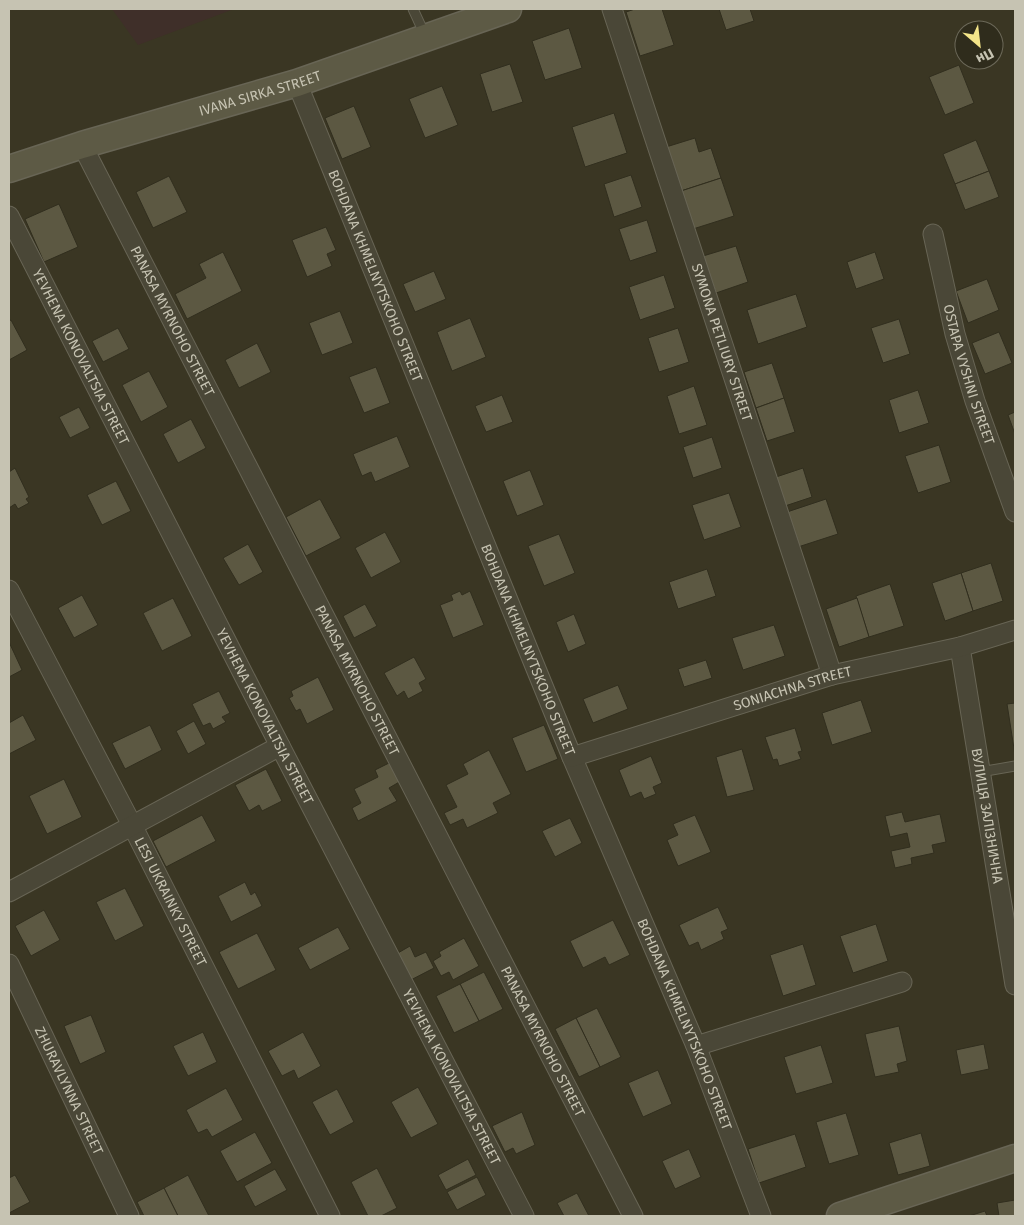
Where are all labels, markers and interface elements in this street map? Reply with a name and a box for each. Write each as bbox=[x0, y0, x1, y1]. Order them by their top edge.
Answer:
north arrow bbox=[954, 20, 1004, 70]
text: Пн bbox=[973, 44, 997, 68]
street label: IVANA SIRKA STREET bbox=[197, 67, 324, 120]
street label: BOHDANA KHMELNYTSKOHO STREET bbox=[324, 167, 426, 385]
street label: PANASA MYRNOHO STREET bbox=[126, 243, 218, 400]
street label: SYMONA PETLIURY STREET bbox=[688, 262, 756, 424]
street label: YEVHENA KONOVALTSIA STREET bbox=[28, 266, 133, 448]
street label: OSTAPA VYSHNI STREET bbox=[940, 303, 998, 448]
street label: BOHDANA KHMELNYTSKOHO STREET bbox=[477, 542, 579, 759]
street label: PANASA MYRNOHO STREET bbox=[311, 603, 403, 759]
street label: YEVHENA KONOVALTSIA STREET bbox=[212, 626, 317, 808]
street label: SONIACHNA STREET bbox=[731, 663, 854, 715]
street label: ВУЛИЦЯ ЗАЛІЗНИЧНА bbox=[968, 747, 1006, 885]
street label: LESI UKRAINKY STREET bbox=[130, 834, 210, 970]
street label: BOHDANA KHMELNYTSKOHO STREET bbox=[633, 916, 736, 1133]
street label: PANASA MYRNOHO STREET bbox=[497, 964, 589, 1120]
street label: YEVHENA KONOVALTSIA STREET bbox=[399, 986, 504, 1168]
street label: ZHURAVLYNNA STREET bbox=[31, 1024, 107, 1158]

